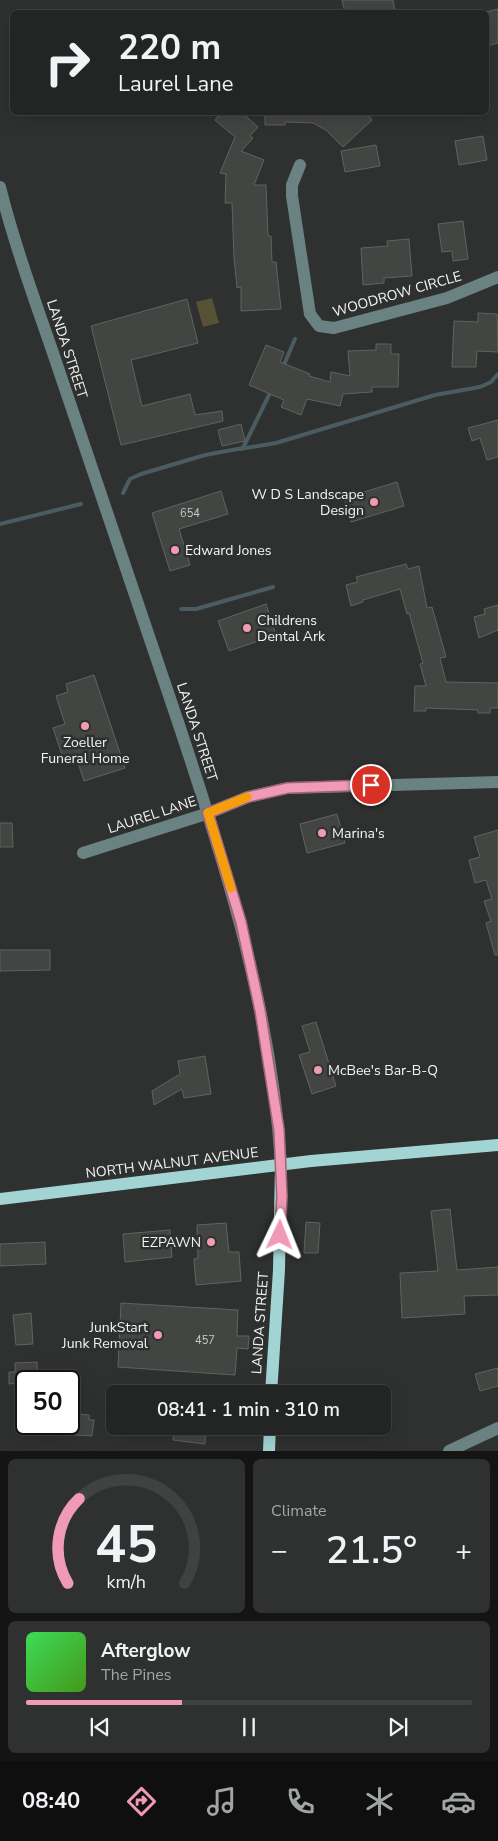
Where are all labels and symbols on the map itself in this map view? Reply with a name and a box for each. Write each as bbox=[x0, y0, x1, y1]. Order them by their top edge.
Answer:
street label: WOODROW CIRCLE bbox=[330, 266, 464, 322]
street label: LANDA STREET bbox=[42, 297, 92, 401]
place label: W D S Landscape Design bbox=[251, 485, 364, 520]
marker: W D S Landscape Design bbox=[368, 496, 380, 508]
house number: 654 bbox=[180, 506, 200, 521]
place label: Edward Jones bbox=[185, 541, 272, 560]
marker: Edward Jones bbox=[169, 544, 181, 556]
place label: Childrens Dental Ark bbox=[257, 611, 326, 646]
marker: Childrens Dental Ark bbox=[241, 622, 253, 634]
street label: LANDA STREET bbox=[172, 680, 222, 784]
marker: Zoeller Funeral Home bbox=[79, 720, 91, 732]
place label: Zoeller Funeral Home bbox=[41, 733, 129, 768]
pin bbox=[350, 764, 392, 806]
street label: LAUREL LANE bbox=[105, 792, 199, 838]
place label: Marina's bbox=[332, 824, 385, 843]
marker: Marina's bbox=[316, 827, 328, 839]
place label: McBee's Bar-B-Q bbox=[328, 1061, 438, 1080]
marker: McBee's Bar-B-Q bbox=[312, 1064, 324, 1076]
street label: NORTH WALNUT AVENUE bbox=[85, 1143, 259, 1183]
position arrow bbox=[253, 1208, 305, 1260]
place label: EZPAWN bbox=[142, 1233, 201, 1252]
marker: EZPAWN bbox=[205, 1236, 217, 1248]
street label: LANDA STREET bbox=[247, 1271, 273, 1375]
place label: JunkStart Junk Removal bbox=[61, 1318, 149, 1353]
marker: JunkStart Junk Removal bbox=[152, 1329, 164, 1341]
house number: 457 bbox=[195, 1333, 215, 1348]
speed limit sign: 50 bbox=[15, 1370, 80, 1435]

